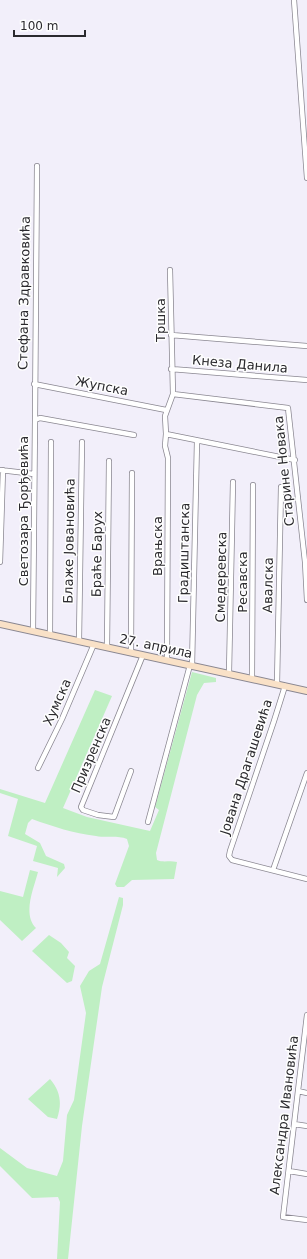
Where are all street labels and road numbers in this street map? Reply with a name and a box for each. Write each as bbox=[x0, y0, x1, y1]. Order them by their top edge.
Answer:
street label: Стефана Здравковића bbox=[15, 216, 33, 370]
street label: Тршка bbox=[153, 298, 168, 343]
street label: Кнеза Данила bbox=[191, 352, 289, 376]
street label: Жупска bbox=[74, 374, 130, 398]
street label: Старине Новака bbox=[271, 415, 297, 527]
street label: Светозара Ђорђевића bbox=[16, 436, 31, 586]
street label: Блаже Јовановића bbox=[60, 478, 78, 604]
street label: Градиштанска bbox=[176, 503, 192, 603]
street label: Браће Барух bbox=[89, 510, 105, 597]
street label: Врањска bbox=[150, 516, 165, 576]
street label: Смедеревска bbox=[213, 532, 229, 622]
street label: Ресавска bbox=[235, 551, 250, 613]
street label: Авалска bbox=[260, 557, 276, 613]
street label: 27. априла bbox=[118, 631, 194, 661]
street label: Хумска bbox=[40, 676, 74, 728]
street label: Јована Драгашевића bbox=[217, 697, 275, 838]
street label: Призренска bbox=[68, 715, 114, 795]
street label: Александра Ивановића bbox=[267, 1034, 301, 1196]

